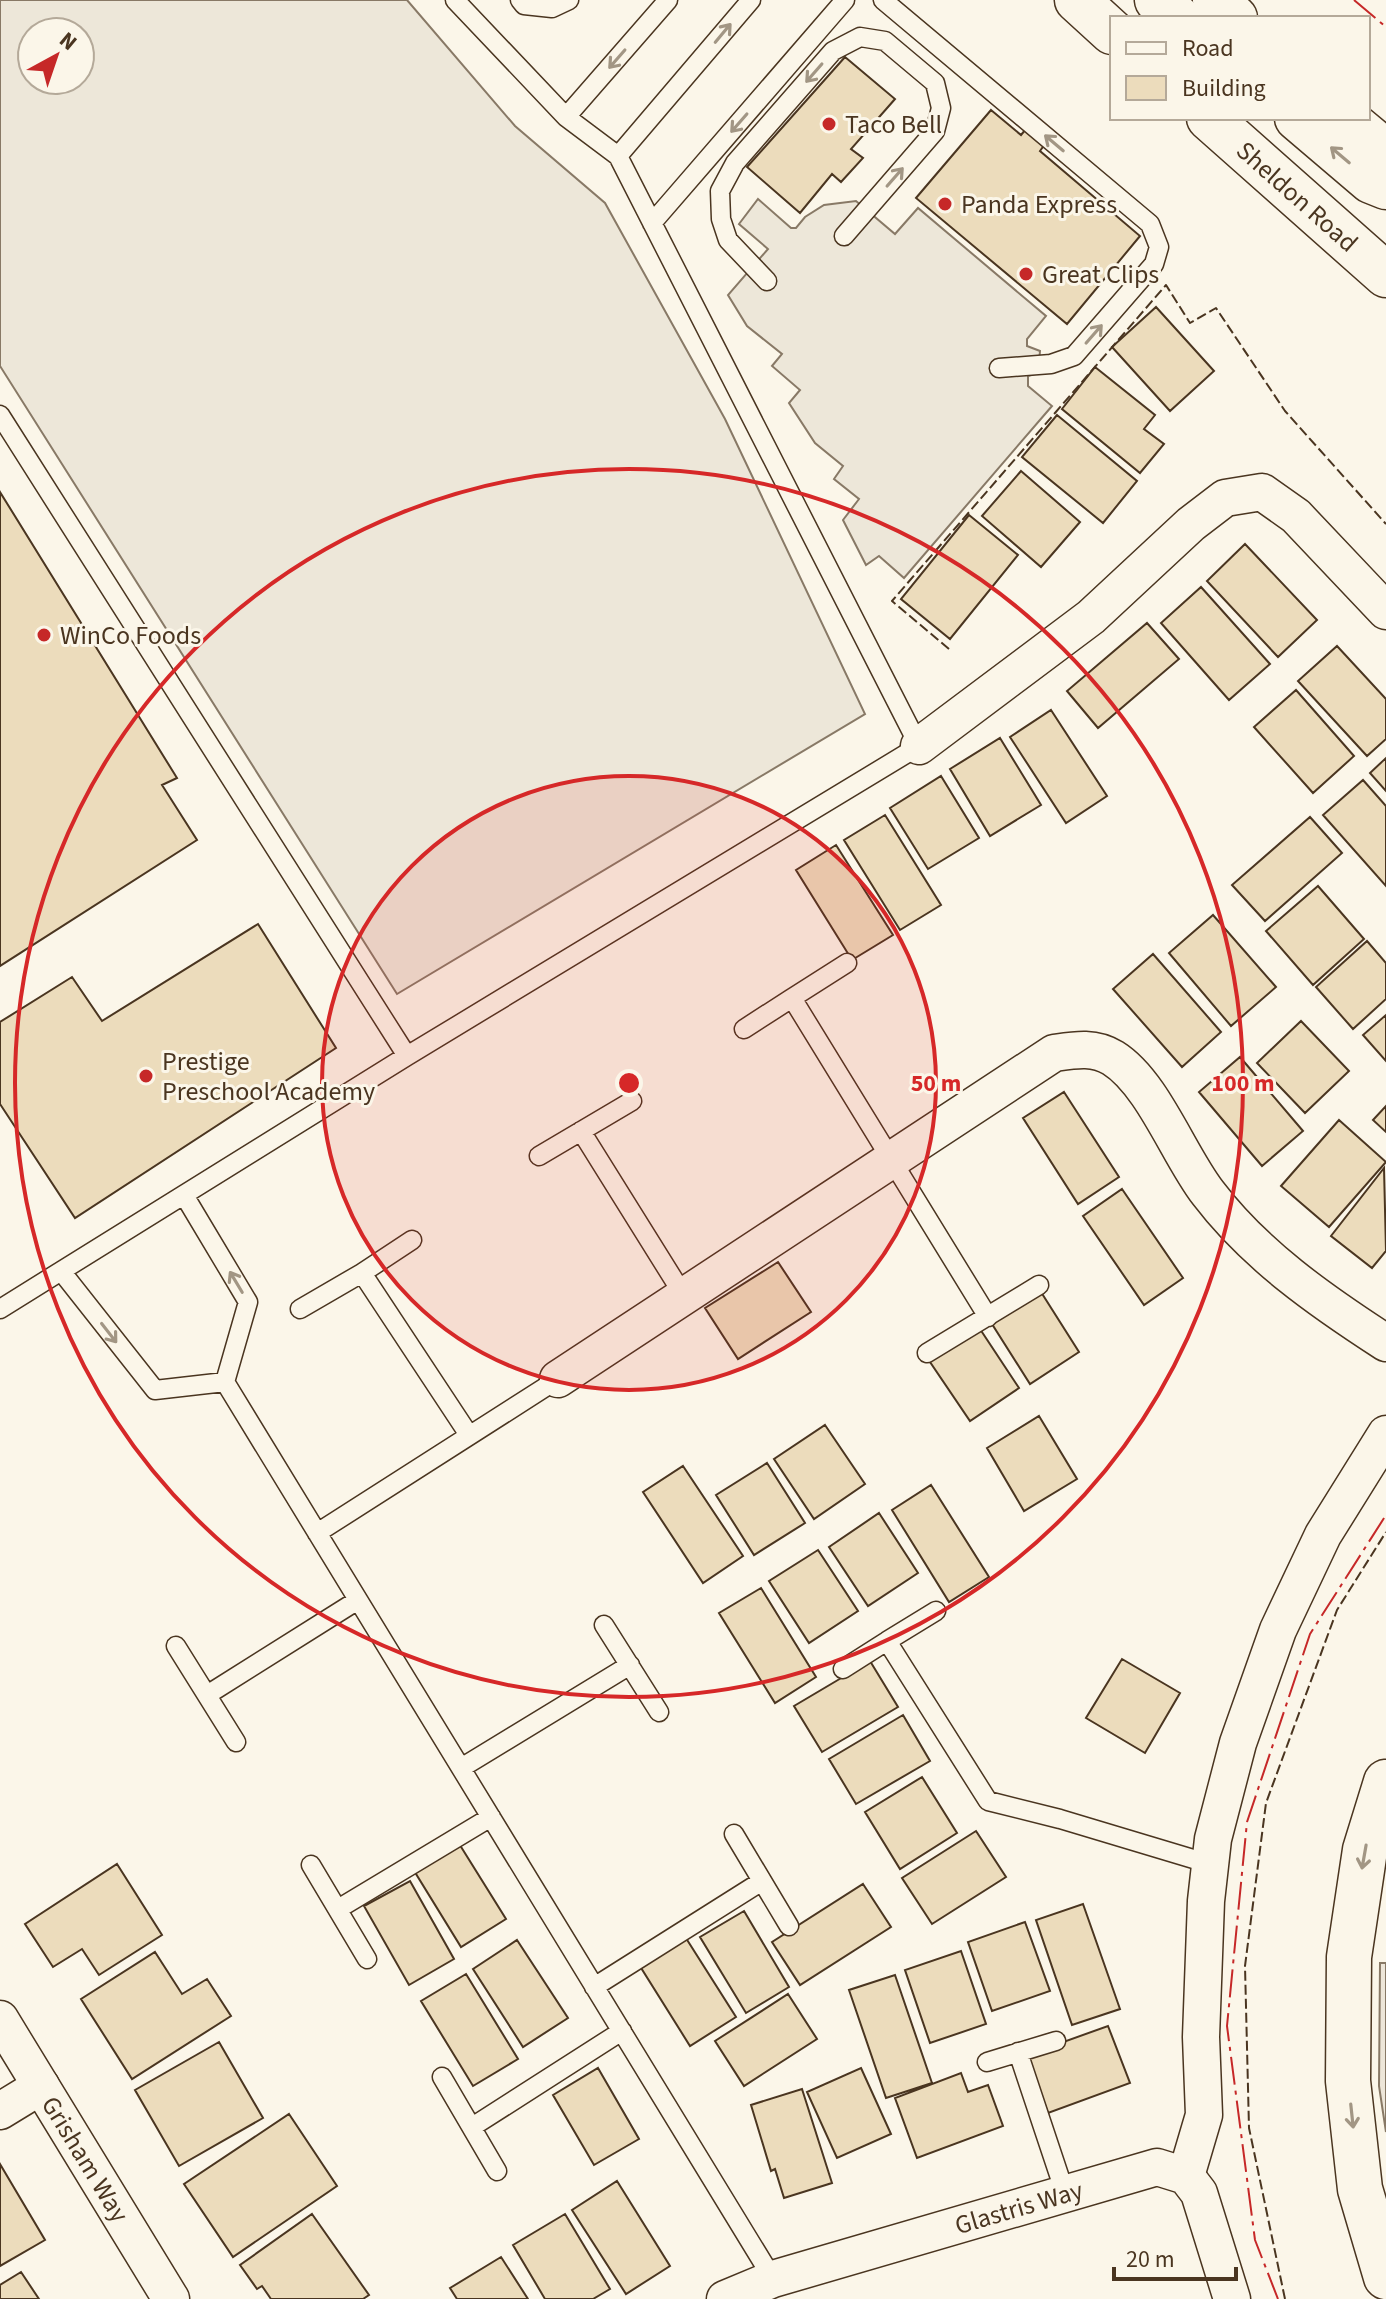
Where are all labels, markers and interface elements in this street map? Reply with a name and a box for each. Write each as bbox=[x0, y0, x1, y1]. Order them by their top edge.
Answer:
north arrow bbox=[16, 16, 96, 96]
legend bbox=[1110, 16, 1370, 120]
one-way arrow bbox=[714, 23, 732, 44]
text: N bbox=[52, 24, 84, 58]
text: Road bbox=[1182, 31, 1234, 66]
one-way arrow bbox=[608, 48, 626, 68]
one-way arrow bbox=[805, 62, 823, 82]
text: Building bbox=[1182, 71, 1266, 106]
place label: Taco Bell bbox=[845, 106, 942, 143]
one-way arrow bbox=[730, 112, 748, 132]
marker: Taco Bell bbox=[820, 115, 838, 133]
street label: Sheldon Road bbox=[1228, 132, 1366, 260]
one-way arrow bbox=[1044, 134, 1065, 152]
one-way arrow bbox=[1330, 146, 1351, 164]
one-way arrow bbox=[886, 167, 904, 187]
place label: Panda Express bbox=[961, 186, 1117, 223]
marker: Panda Express bbox=[936, 195, 954, 213]
place label: Great Clips bbox=[1042, 256, 1159, 293]
marker: Great Clips bbox=[1017, 265, 1035, 283]
one-way arrow bbox=[1085, 324, 1103, 344]
place label: WinCo Foods bbox=[60, 617, 201, 654]
marker: WinCo Foods bbox=[35, 626, 53, 644]
place label: Prestige Preschool Academy bbox=[162, 1043, 375, 1110]
text: 50 m bbox=[911, 1066, 961, 1101]
text: 100 m bbox=[1211, 1066, 1275, 1101]
marker: Prestige Preschool Academy bbox=[137, 1067, 155, 1085]
centre of rings bbox=[615, 1069, 643, 1097]
one-way arrow bbox=[228, 1271, 244, 1294]
one-way arrow bbox=[100, 1322, 118, 1343]
one-way arrow bbox=[1356, 1844, 1371, 1869]
street label: Grisham Way bbox=[33, 2089, 138, 2229]
one-way arrow bbox=[1345, 2102, 1360, 2129]
street label: Glastris Way bbox=[950, 2171, 1087, 2244]
scale bar bbox=[1114, 2231, 1236, 2281]
text: 20 m bbox=[1126, 2242, 1175, 2277]

